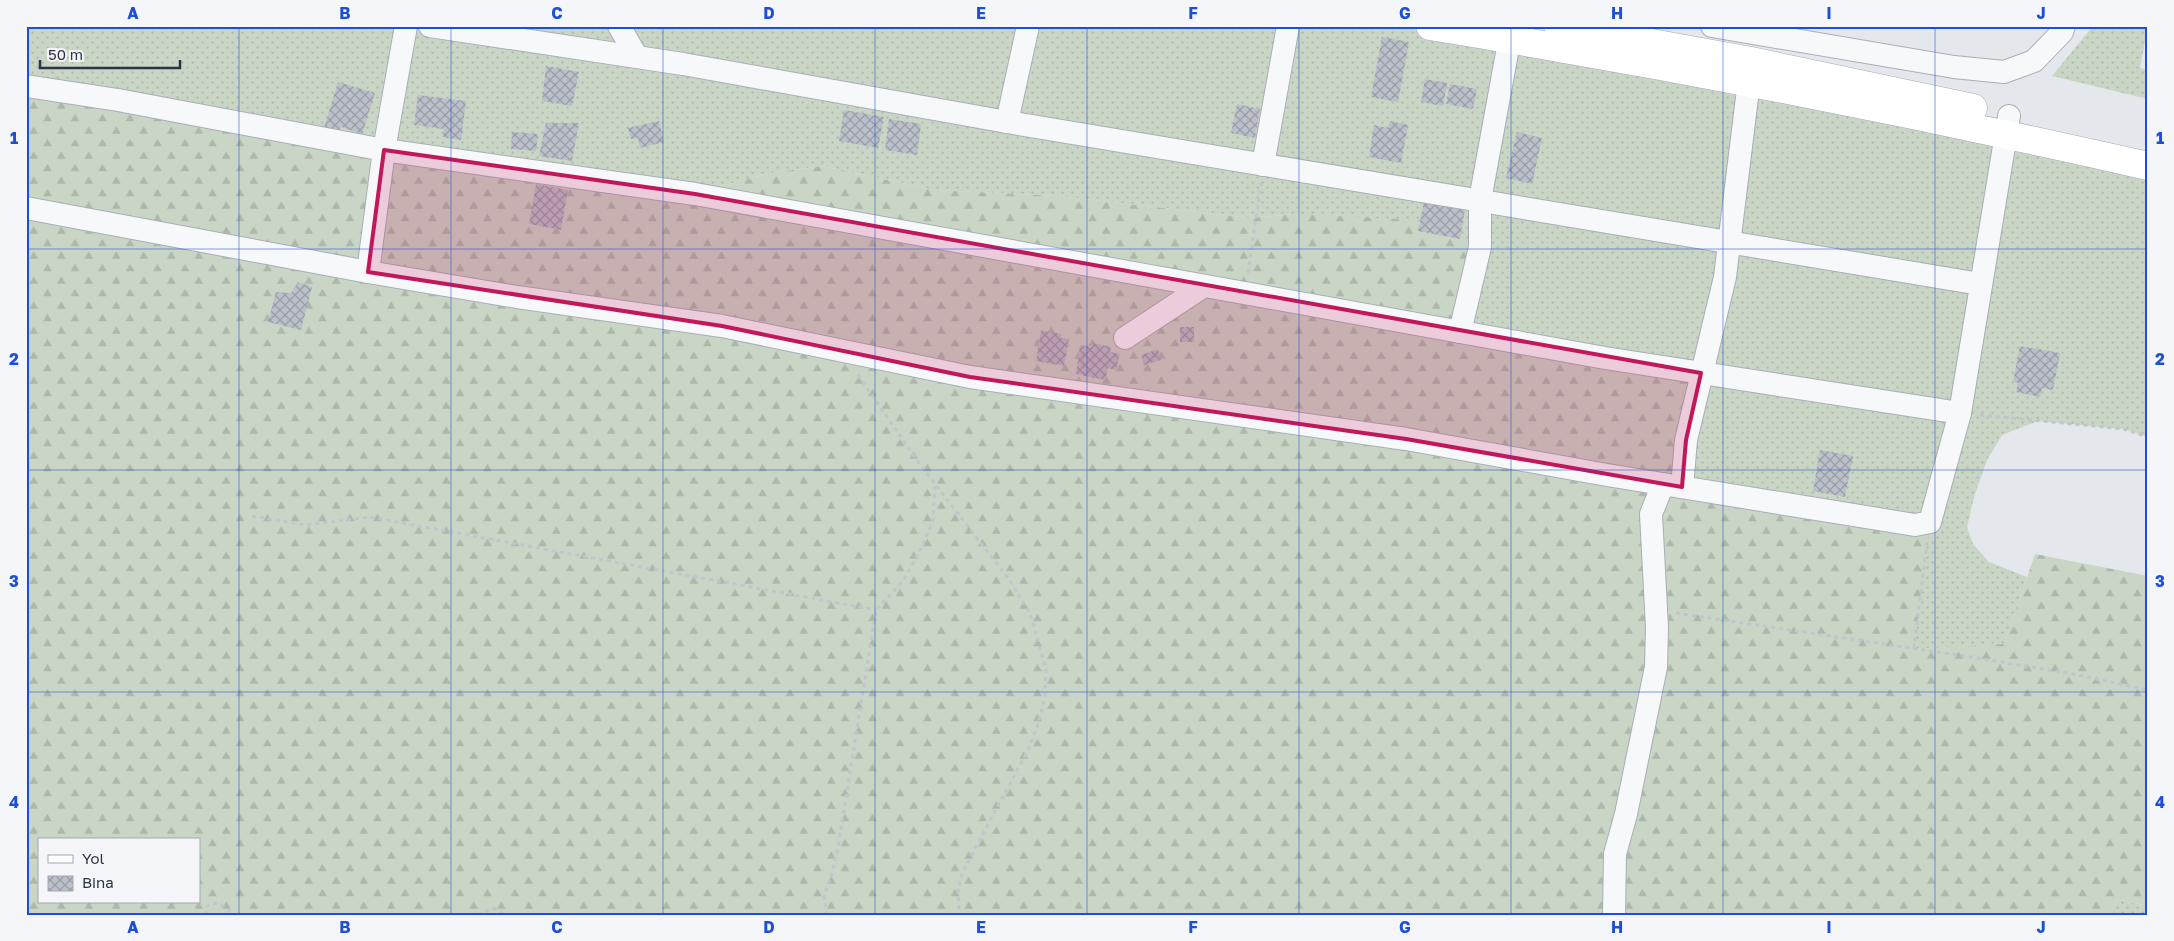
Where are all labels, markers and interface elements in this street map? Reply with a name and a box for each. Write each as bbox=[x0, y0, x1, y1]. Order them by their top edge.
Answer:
text: A bbox=[127, 3, 139, 23]
text: B bbox=[339, 3, 351, 23]
text: C bbox=[551, 3, 563, 23]
text: D bbox=[763, 3, 775, 23]
text: E bbox=[976, 3, 986, 23]
text: F bbox=[1188, 3, 1198, 23]
text: G bbox=[1399, 3, 1411, 23]
text: H bbox=[1611, 3, 1623, 23]
text: I bbox=[1826, 3, 1832, 23]
text: J bbox=[2036, 3, 2046, 23]
scale bar bbox=[40, 38, 180, 70]
text: 50 m bbox=[48, 45, 83, 63]
text: 1 bbox=[10, 128, 18, 148]
text: 1 bbox=[2156, 128, 2164, 148]
text: 2 bbox=[9, 349, 19, 369]
text: 2 bbox=[2155, 349, 2165, 369]
text: 3 bbox=[9, 571, 19, 591]
text: 3 bbox=[2155, 571, 2165, 591]
text: 4 bbox=[9, 792, 19, 812]
text: 4 bbox=[2155, 792, 2165, 812]
legend bbox=[38, 838, 200, 904]
text: Yol bbox=[82, 849, 104, 867]
text: Bina bbox=[82, 873, 114, 891]
text: A bbox=[127, 917, 139, 937]
text: B bbox=[339, 917, 351, 937]
text: C bbox=[551, 917, 563, 937]
text: D bbox=[763, 917, 775, 937]
text: E bbox=[976, 917, 986, 937]
text: F bbox=[1188, 917, 1198, 937]
text: G bbox=[1399, 917, 1411, 937]
text: H bbox=[1611, 917, 1623, 937]
text: I bbox=[1826, 917, 1832, 937]
text: J bbox=[2036, 917, 2046, 937]

